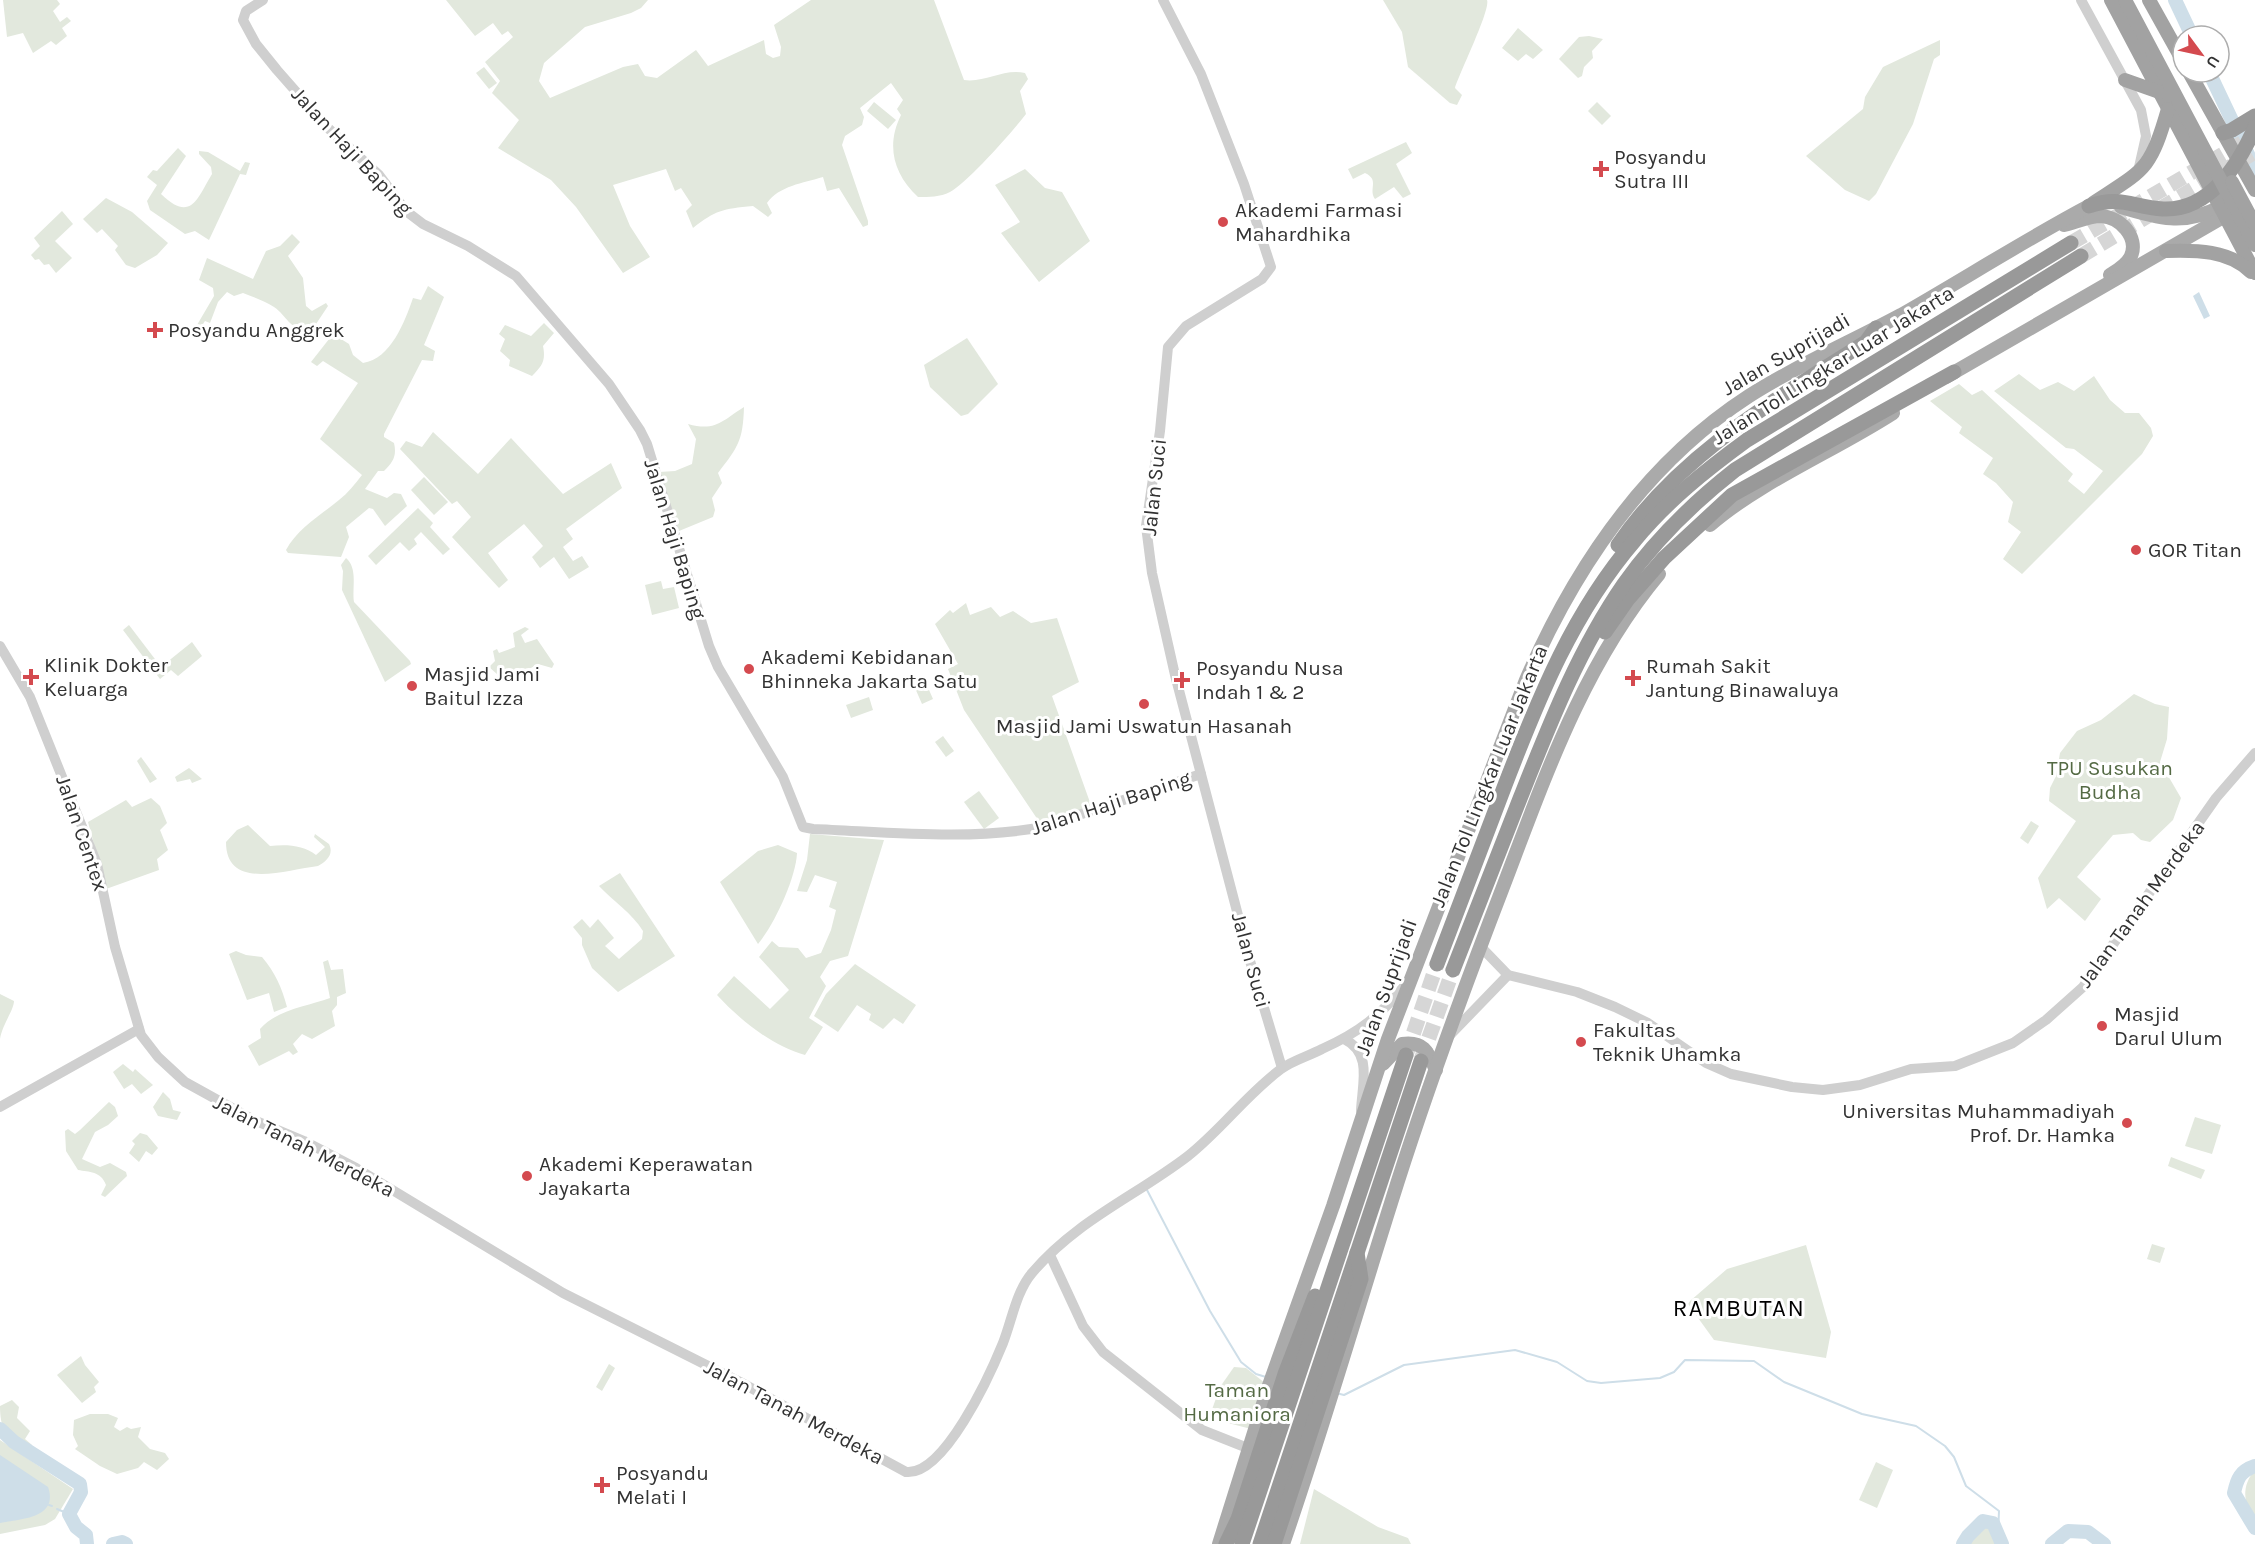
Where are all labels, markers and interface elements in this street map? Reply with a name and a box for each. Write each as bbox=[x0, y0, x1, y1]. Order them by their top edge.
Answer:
north arrow bbox=[2171, 24, 2231, 84]
text: U bbox=[2202, 52, 2224, 72]
street label: Jalan Haji Baping bbox=[287, 82, 418, 220]
place label: Posyandu Sutra III bbox=[1614, 145, 1707, 193]
marker: Posyandu Sutra III bbox=[1592, 160, 1610, 178]
place label: Akademi Farmasi Mahardhika bbox=[1235, 198, 1403, 246]
marker: Akademi Farmasi Mahardhika bbox=[1216, 215, 1230, 229]
street label: Jalan Tol Lingkar Luar Jakarta bbox=[1708, 281, 1958, 449]
street label: Jalan Suprijadi bbox=[1718, 308, 1854, 400]
place label: Posyandu Anggrek bbox=[168, 318, 345, 342]
marker: Posyandu Anggrek bbox=[146, 321, 164, 339]
street label: Jalan Suci bbox=[1137, 437, 1171, 537]
street label: Jalan Haji Baping bbox=[639, 456, 711, 622]
place label: GOR Titan bbox=[2148, 538, 2242, 562]
marker: GOR Titan bbox=[2129, 543, 2143, 557]
street label: Jalan Tol Lingkar Luar Jakarta bbox=[1425, 642, 1553, 910]
place label: Akademi Kebidanan Bhinneka Jakarta Satu bbox=[761, 645, 978, 693]
place label: Klinik Dokter Keluarga bbox=[44, 653, 168, 701]
place label: Rumah Sakit Jantung Binawaluya bbox=[1646, 654, 1839, 702]
place label: Posyandu Nusa Indah 1 & 2 bbox=[1196, 656, 1344, 704]
place label: Masjid Jami Baitul Izza bbox=[424, 662, 541, 710]
marker: Akademi Kebidanan Bhinneka Jakarta Satu bbox=[742, 662, 756, 676]
marker: Klinik Dokter Keluarga bbox=[22, 668, 40, 686]
marker: Rumah Sakit Jantung Binawaluya bbox=[1624, 669, 1642, 687]
marker: Posyandu Nusa Indah 1 & 2 bbox=[1173, 671, 1191, 689]
marker: Masjid Jami Baitul Izza bbox=[405, 679, 419, 693]
marker: Masjid Jami Uswatun Hasanah bbox=[1137, 697, 1151, 711]
place label: Masjid Jami Uswatun Hasanah bbox=[996, 714, 1292, 738]
park label: TPU Susukan Budha bbox=[2047, 756, 2173, 804]
street label: Jalan Haji Baping bbox=[1028, 766, 1194, 840]
street label: Jalan Centex bbox=[51, 772, 113, 894]
street label: Jalan Tanah Merdeka bbox=[2072, 816, 2210, 992]
street label: Jalan Suci bbox=[1227, 910, 1275, 1010]
street label: Jalan Suprijadi bbox=[1350, 915, 1422, 1059]
place label: Masjid Darul Ulum bbox=[2114, 1002, 2223, 1050]
place label: Fakultas Teknik Uhamka bbox=[1593, 1018, 1741, 1066]
marker: Masjid Darul Ulum bbox=[2095, 1019, 2109, 1033]
marker: Fakultas Teknik Uhamka bbox=[1574, 1035, 1588, 1049]
street label: Jalan Tanah Merdeka bbox=[209, 1090, 399, 1202]
place label: Universitas Muhammadiyah Prof. Dr. Hamka bbox=[1842, 1099, 2115, 1147]
marker: Universitas Muhammadiyah Prof. Dr. Hamka bbox=[2120, 1116, 2134, 1130]
place label: Akademi Keperawatan Jayakarta bbox=[539, 1152, 753, 1200]
marker: Akademi Keperawatan Jayakarta bbox=[520, 1169, 534, 1183]
district label: RAMBUTAN bbox=[1673, 1294, 1805, 1322]
street label: Jalan Tanah Merdeka bbox=[700, 1354, 888, 1470]
park label: Taman Humaniora bbox=[1183, 1378, 1291, 1426]
place label: Posyandu Melati I bbox=[616, 1461, 709, 1509]
marker: Posyandu Melati I bbox=[593, 1476, 611, 1494]

